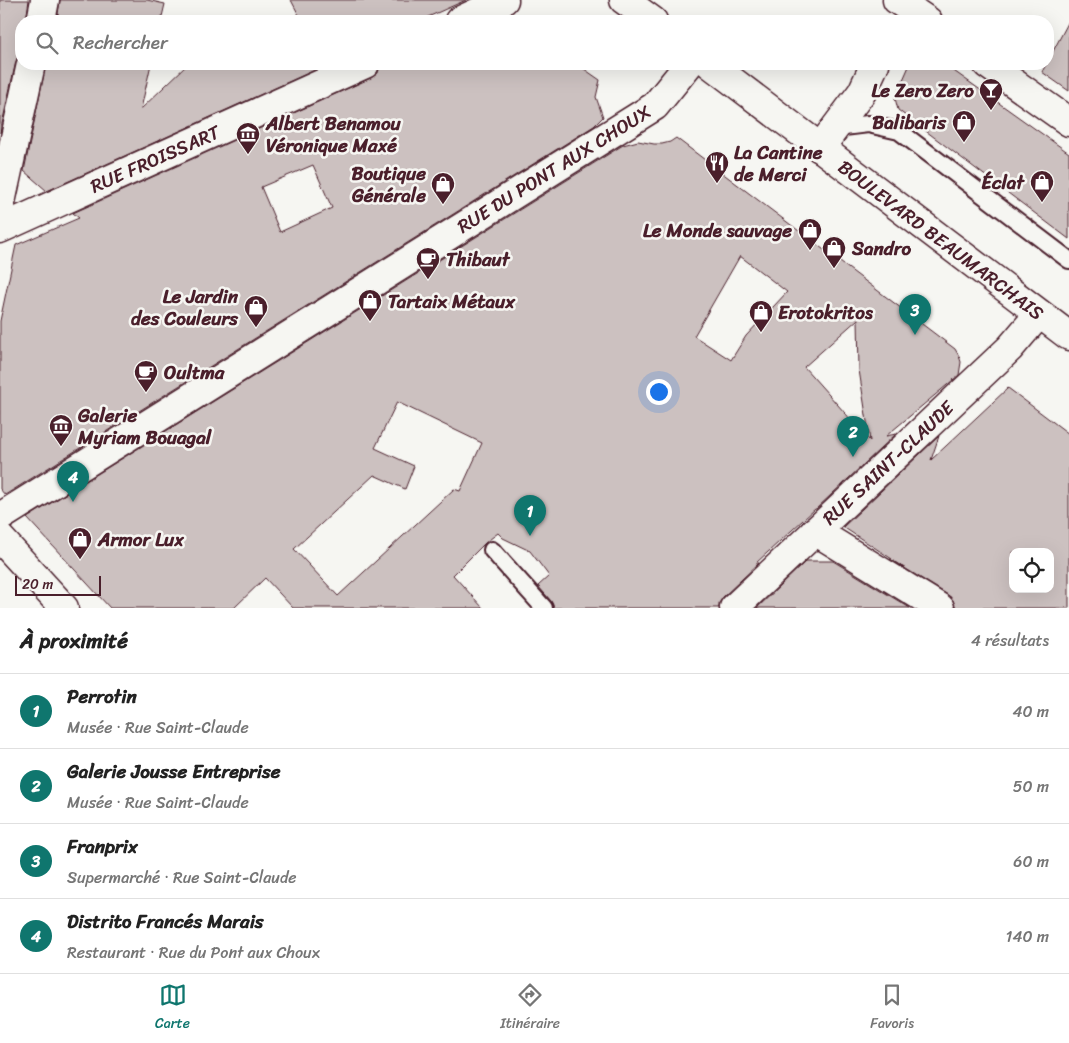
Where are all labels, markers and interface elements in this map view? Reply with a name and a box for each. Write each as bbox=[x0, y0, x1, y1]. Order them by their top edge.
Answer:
search box bbox=[15, 15, 1054, 70]
text: Rechercher bbox=[73, 26, 168, 59]
icon: search bbox=[33, 29, 61, 57]
place label: Le Zero Zero bbox=[871, 74, 974, 107]
bar icon: Le Zero Zero bbox=[978, 77, 1004, 111]
street label: RUE DU PONT AUX CHOUX bbox=[450, 95, 658, 242]
place label: Balibaris bbox=[872, 106, 947, 139]
place label: Albert Benamou Véronique Maxé bbox=[265, 107, 402, 162]
shop icon: Balibaris bbox=[951, 109, 977, 143]
street label: RUE FROISSART bbox=[85, 115, 227, 202]
museum icon: Albert Benamou Véronique Maxé bbox=[235, 121, 261, 155]
place label: La Cantine de Merci bbox=[734, 136, 823, 191]
restaurant icon: La Cantine de Merci bbox=[704, 150, 730, 184]
street label: BOULEVARD BEAUMARCHAIS bbox=[831, 151, 1051, 329]
place label: Boutique Générale bbox=[351, 157, 426, 212]
place label: Éclat bbox=[981, 166, 1025, 199]
shop icon: Éclat bbox=[1029, 169, 1055, 203]
shop icon: Boutique Générale bbox=[430, 171, 456, 205]
place label: Le Monde sauvage bbox=[643, 214, 792, 247]
shop icon: Le Monde sauvage bbox=[797, 217, 823, 251]
place label: Sandro bbox=[851, 232, 912, 265]
shop icon: Sandro bbox=[821, 235, 847, 269]
place label: Thibaut bbox=[446, 243, 511, 276]
cafe icon: Thibaut bbox=[415, 246, 441, 280]
place label: Le Jardin des Couleurs bbox=[131, 280, 239, 335]
place label: Tartaix Métaux bbox=[388, 285, 516, 318]
shop icon: Tartaix Métaux bbox=[357, 288, 383, 322]
shop icon: Le Jardin des Couleurs bbox=[243, 294, 269, 328]
pin: 3 bbox=[899, 294, 931, 335]
place label: Erotokritos bbox=[778, 296, 874, 329]
shop icon: Erotokritos bbox=[748, 299, 774, 333]
place label: Oultma bbox=[164, 356, 225, 389]
cafe icon: Oultma bbox=[133, 359, 159, 393]
your location bbox=[646, 379, 672, 405]
street label: RUE SAINT-CLAUDE bbox=[814, 392, 963, 533]
place label: Galerie Myriam Bouagal bbox=[77, 399, 213, 454]
museum icon: Galerie Myriam Bouagal bbox=[48, 413, 74, 447]
pin: 2 bbox=[837, 416, 869, 457]
pin: 4 bbox=[57, 461, 89, 502]
pin: 1 bbox=[514, 495, 546, 536]
place label: Armor Lux bbox=[97, 523, 184, 556]
shop icon: Armor Lux bbox=[67, 526, 93, 560]
map controls bbox=[1009, 548, 1054, 593]
button: locate bbox=[1009, 548, 1054, 593]
text: 20 m bbox=[22, 572, 53, 597]
scale bar bbox=[15, 573, 101, 596]
text: À proximité bbox=[20, 622, 128, 660]
text: 4 résultats bbox=[971, 626, 1049, 655]
text: Perrotin bbox=[67, 680, 137, 713]
text: 1 bbox=[33, 697, 39, 726]
text: 40 m bbox=[1012, 697, 1049, 726]
text: Musée · Rue Saint-Claude bbox=[67, 713, 249, 742]
text: Galerie Jousse Entreprise bbox=[67, 755, 281, 788]
text: 2 bbox=[31, 772, 41, 801]
text: 50 m bbox=[1013, 772, 1049, 801]
text: Musée · Rue Saint-Claude bbox=[67, 788, 249, 817]
text: Franprix bbox=[67, 830, 138, 863]
text: 3 bbox=[32, 847, 40, 876]
text: 60 m bbox=[1013, 847, 1049, 876]
text: Supermarché · Rue Saint-Claude bbox=[67, 863, 297, 892]
text: Distrito Francés Marais bbox=[67, 905, 264, 938]
text: 4 bbox=[31, 922, 41, 951]
text: 140 m bbox=[1006, 922, 1049, 951]
text: Restaurant · Rue du Pont aux Choux bbox=[67, 938, 320, 967]
tab: Carte bbox=[155, 981, 190, 1036]
tab: Itinéraire bbox=[500, 981, 560, 1036]
tab: Favoris bbox=[870, 981, 914, 1036]

